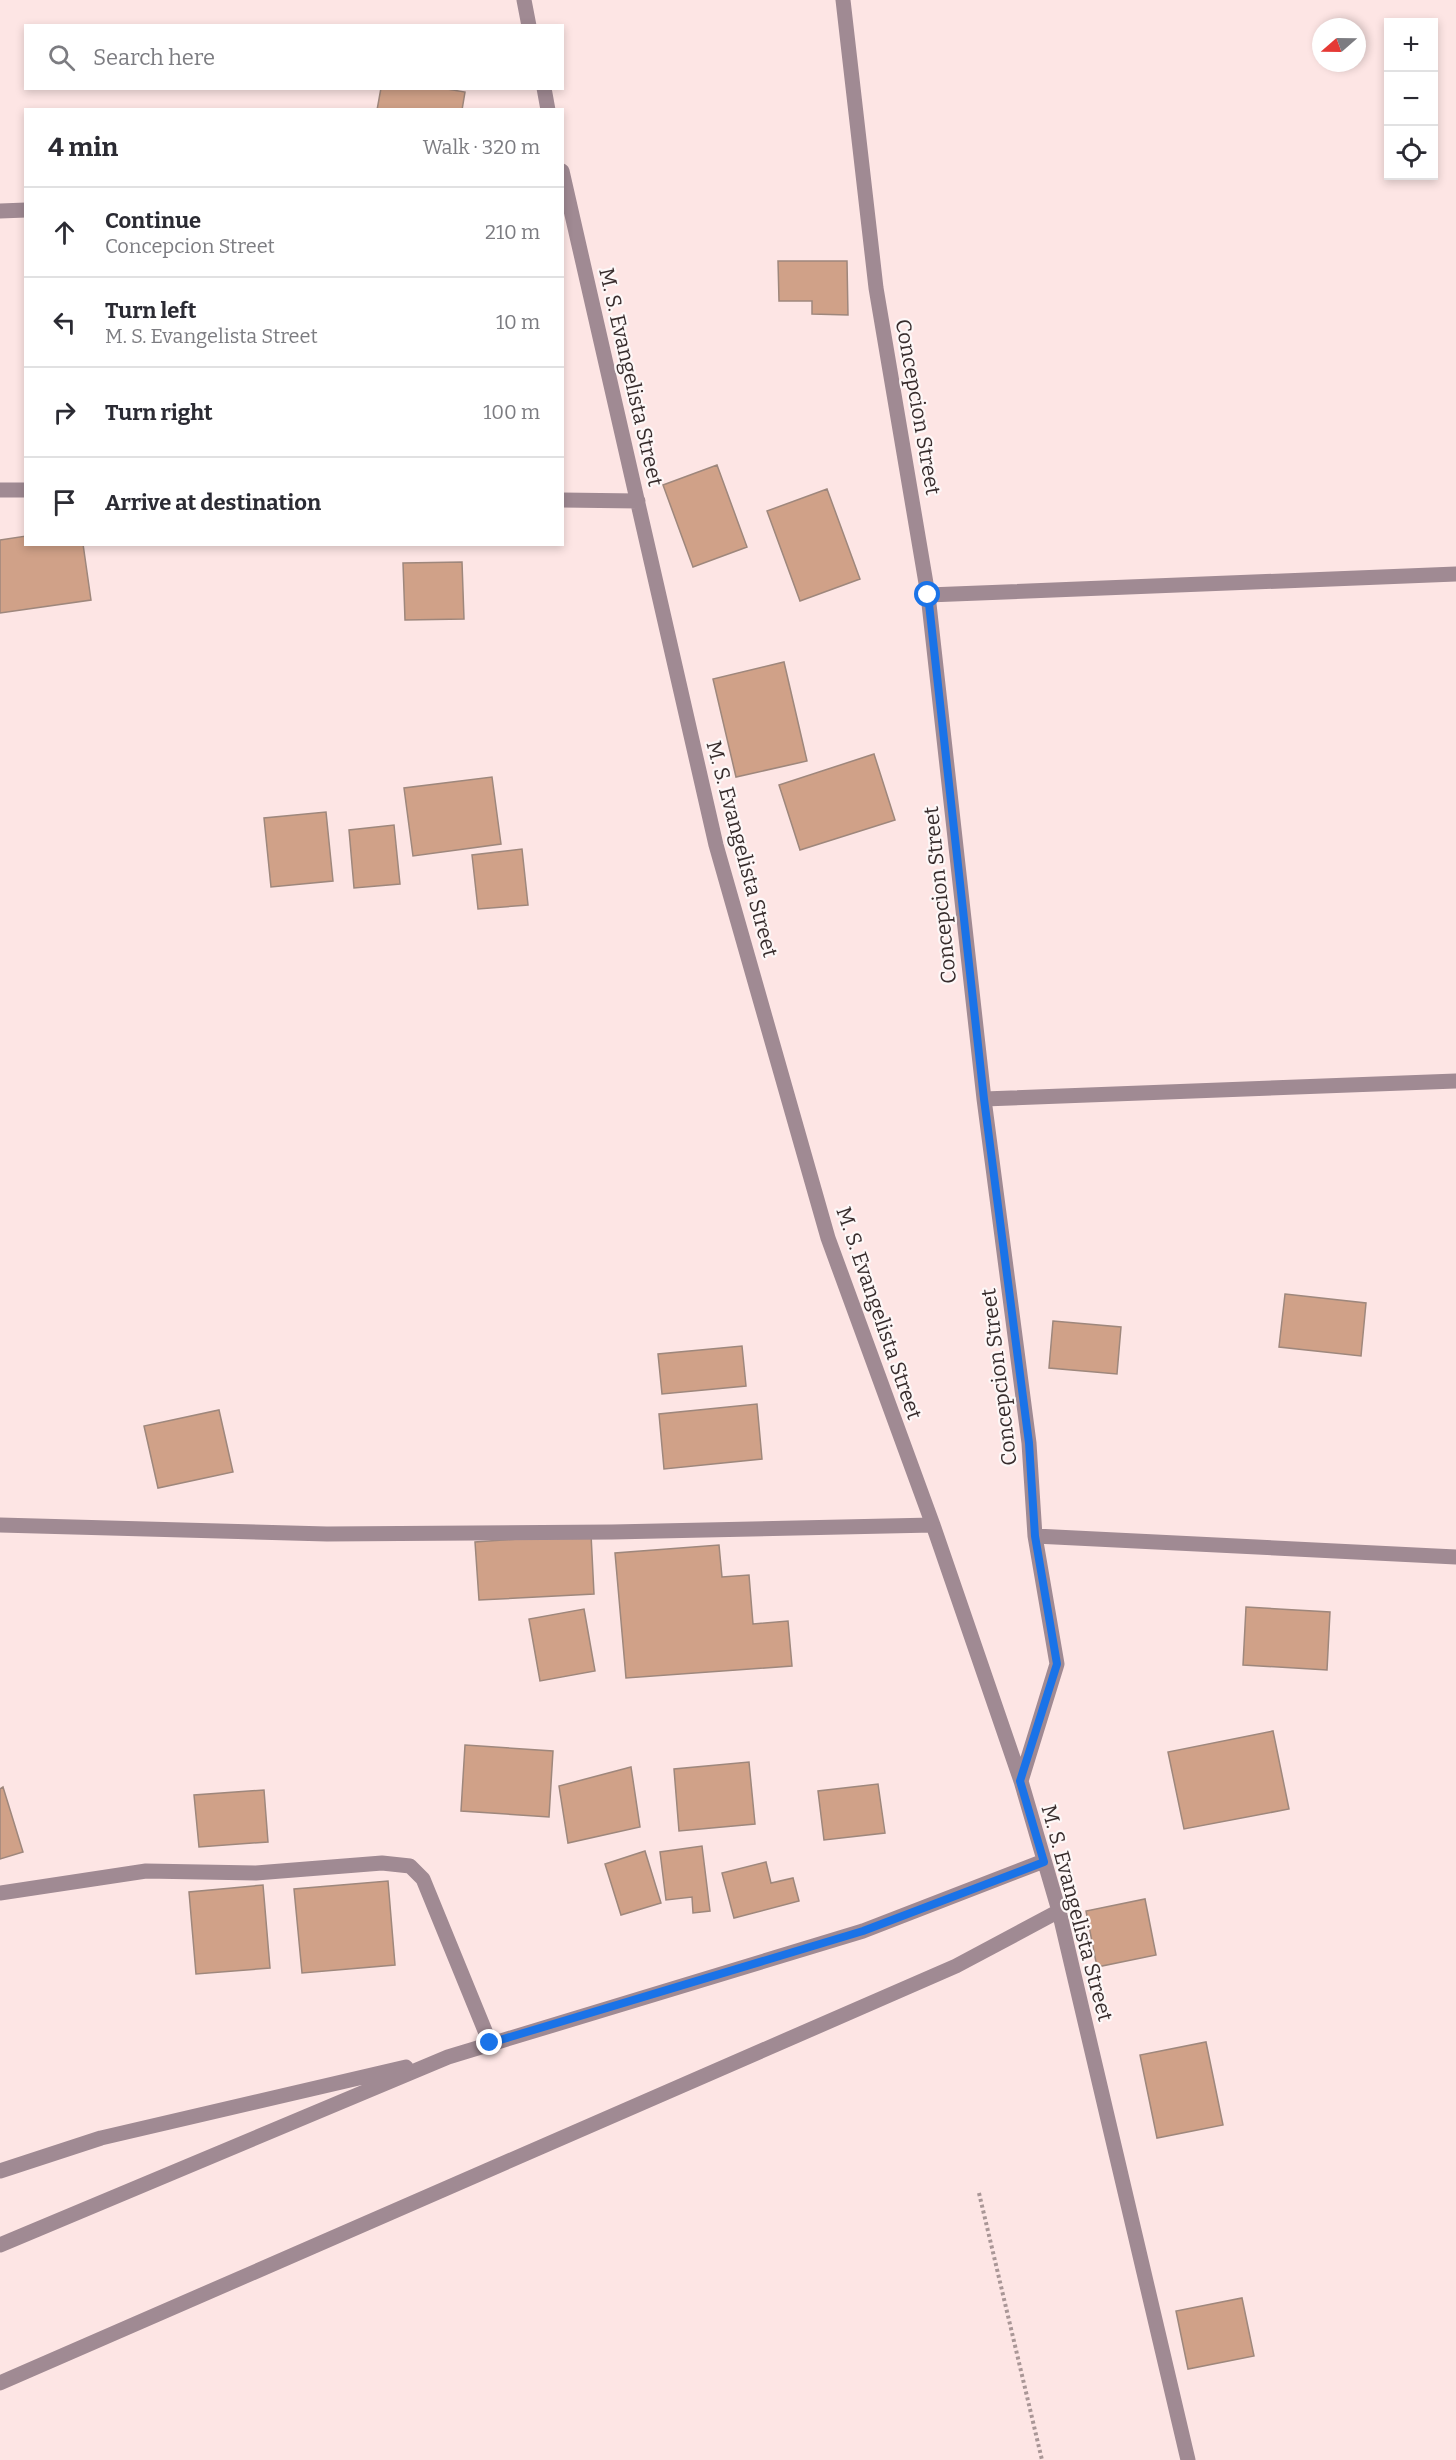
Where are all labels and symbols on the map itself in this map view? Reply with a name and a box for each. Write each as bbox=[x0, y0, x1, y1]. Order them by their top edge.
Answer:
north arrow bbox=[1312, 18, 1366, 72]
street label: M. S. Evangelista Street bbox=[593, 265, 669, 489]
street label: Concepcion Street bbox=[890, 317, 946, 497]
route start bbox=[914, 581, 940, 607]
street label: M. S. Evangelista Street bbox=[701, 738, 784, 961]
street label: Concepcion Street bbox=[918, 805, 962, 985]
street label: M. S. Evangelista Street bbox=[830, 1203, 928, 1423]
street label: Concepcion Street bbox=[975, 1287, 1023, 1467]
street label: M. S. Evangelista Street bbox=[1036, 1802, 1119, 2025]
route end bbox=[476, 2029, 502, 2055]

